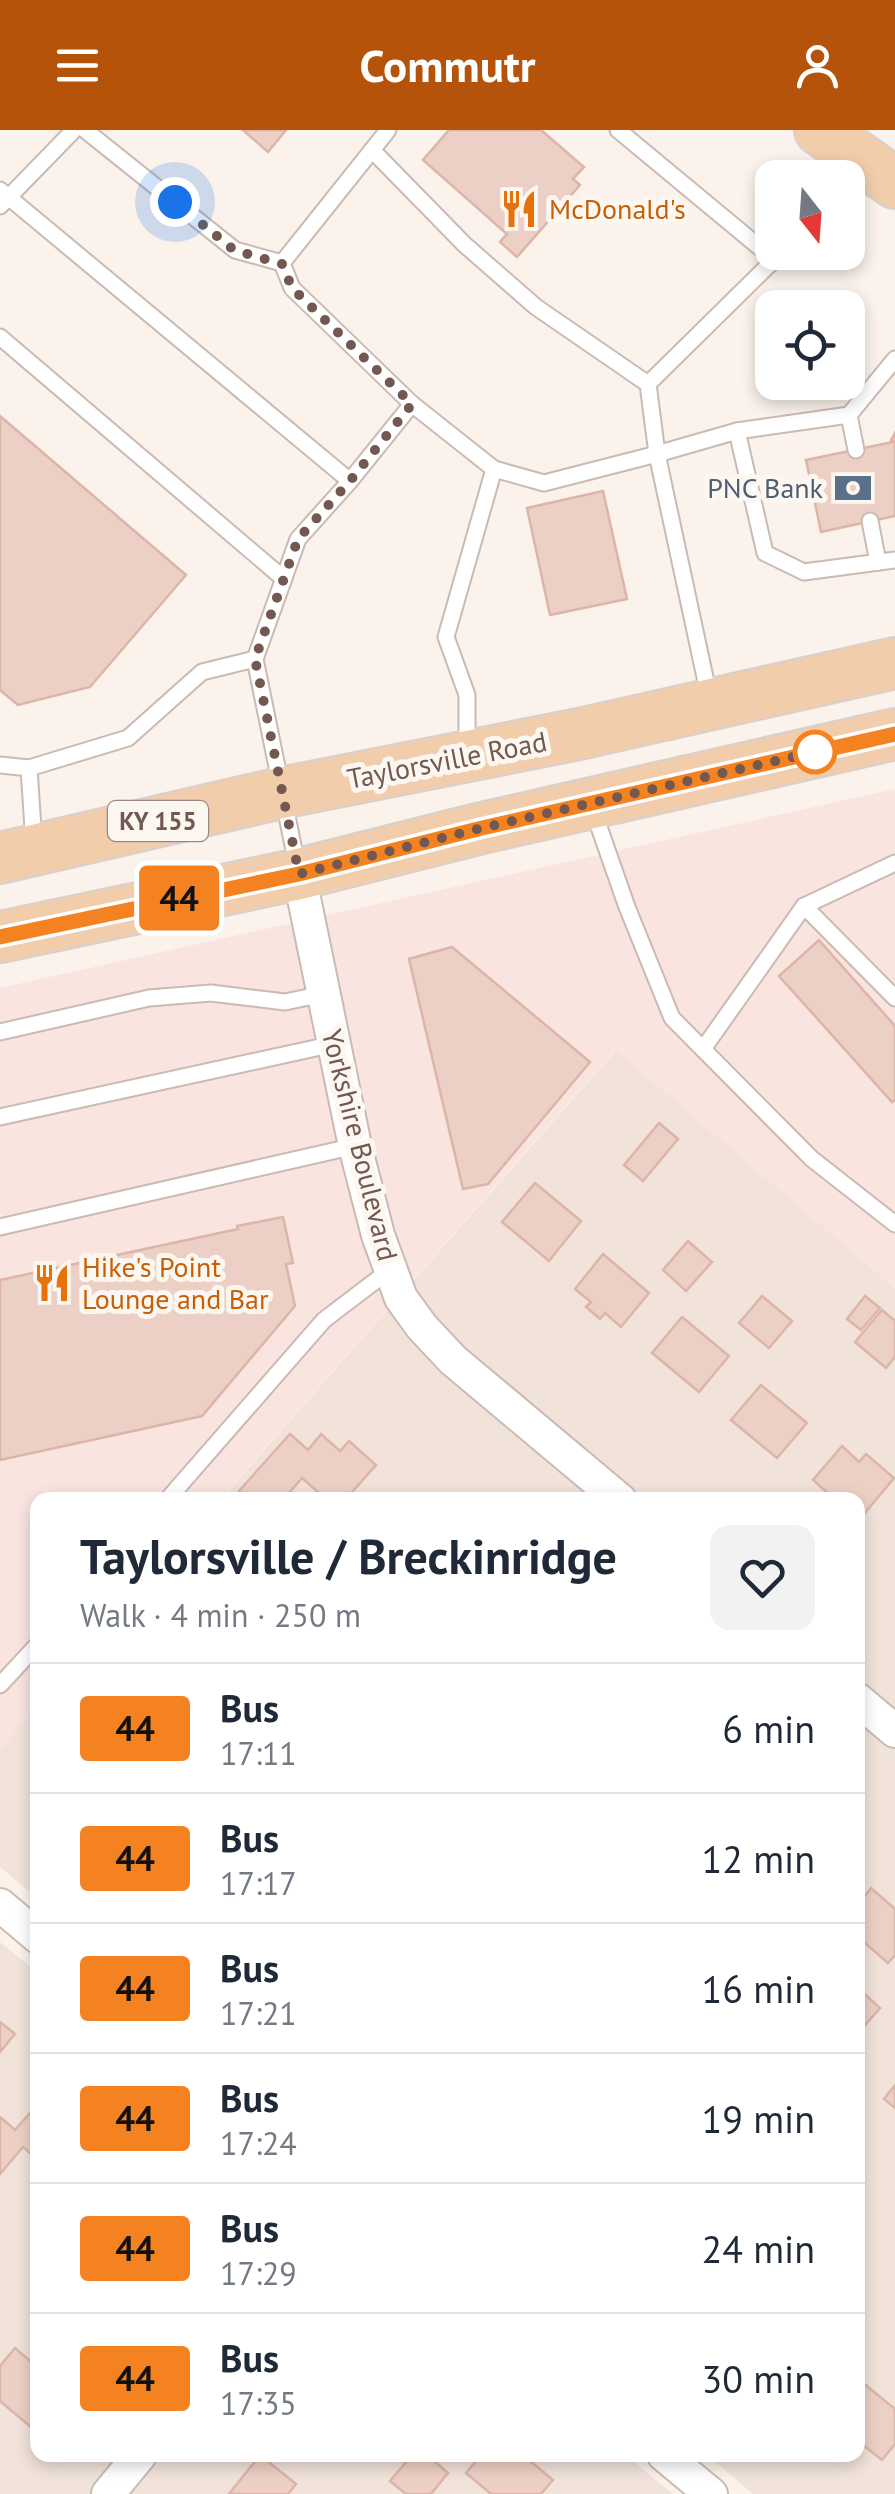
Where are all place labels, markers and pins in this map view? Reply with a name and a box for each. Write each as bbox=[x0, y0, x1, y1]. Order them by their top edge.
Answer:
restaurant icon: McDonald's bbox=[498, 188, 540, 230]
place label: McDonald's bbox=[549, 190, 686, 227]
bank icon: PNC Bank bbox=[832, 467, 874, 509]
place label: PNC Bank bbox=[707, 469, 824, 506]
unlabelled marker bbox=[794, 731, 836, 773]
place label: Hike's Point Lounge and Bar bbox=[82, 1248, 269, 1317]
restaurant icon: Hike's Point Lounge and Bar bbox=[31, 1262, 73, 1304]

